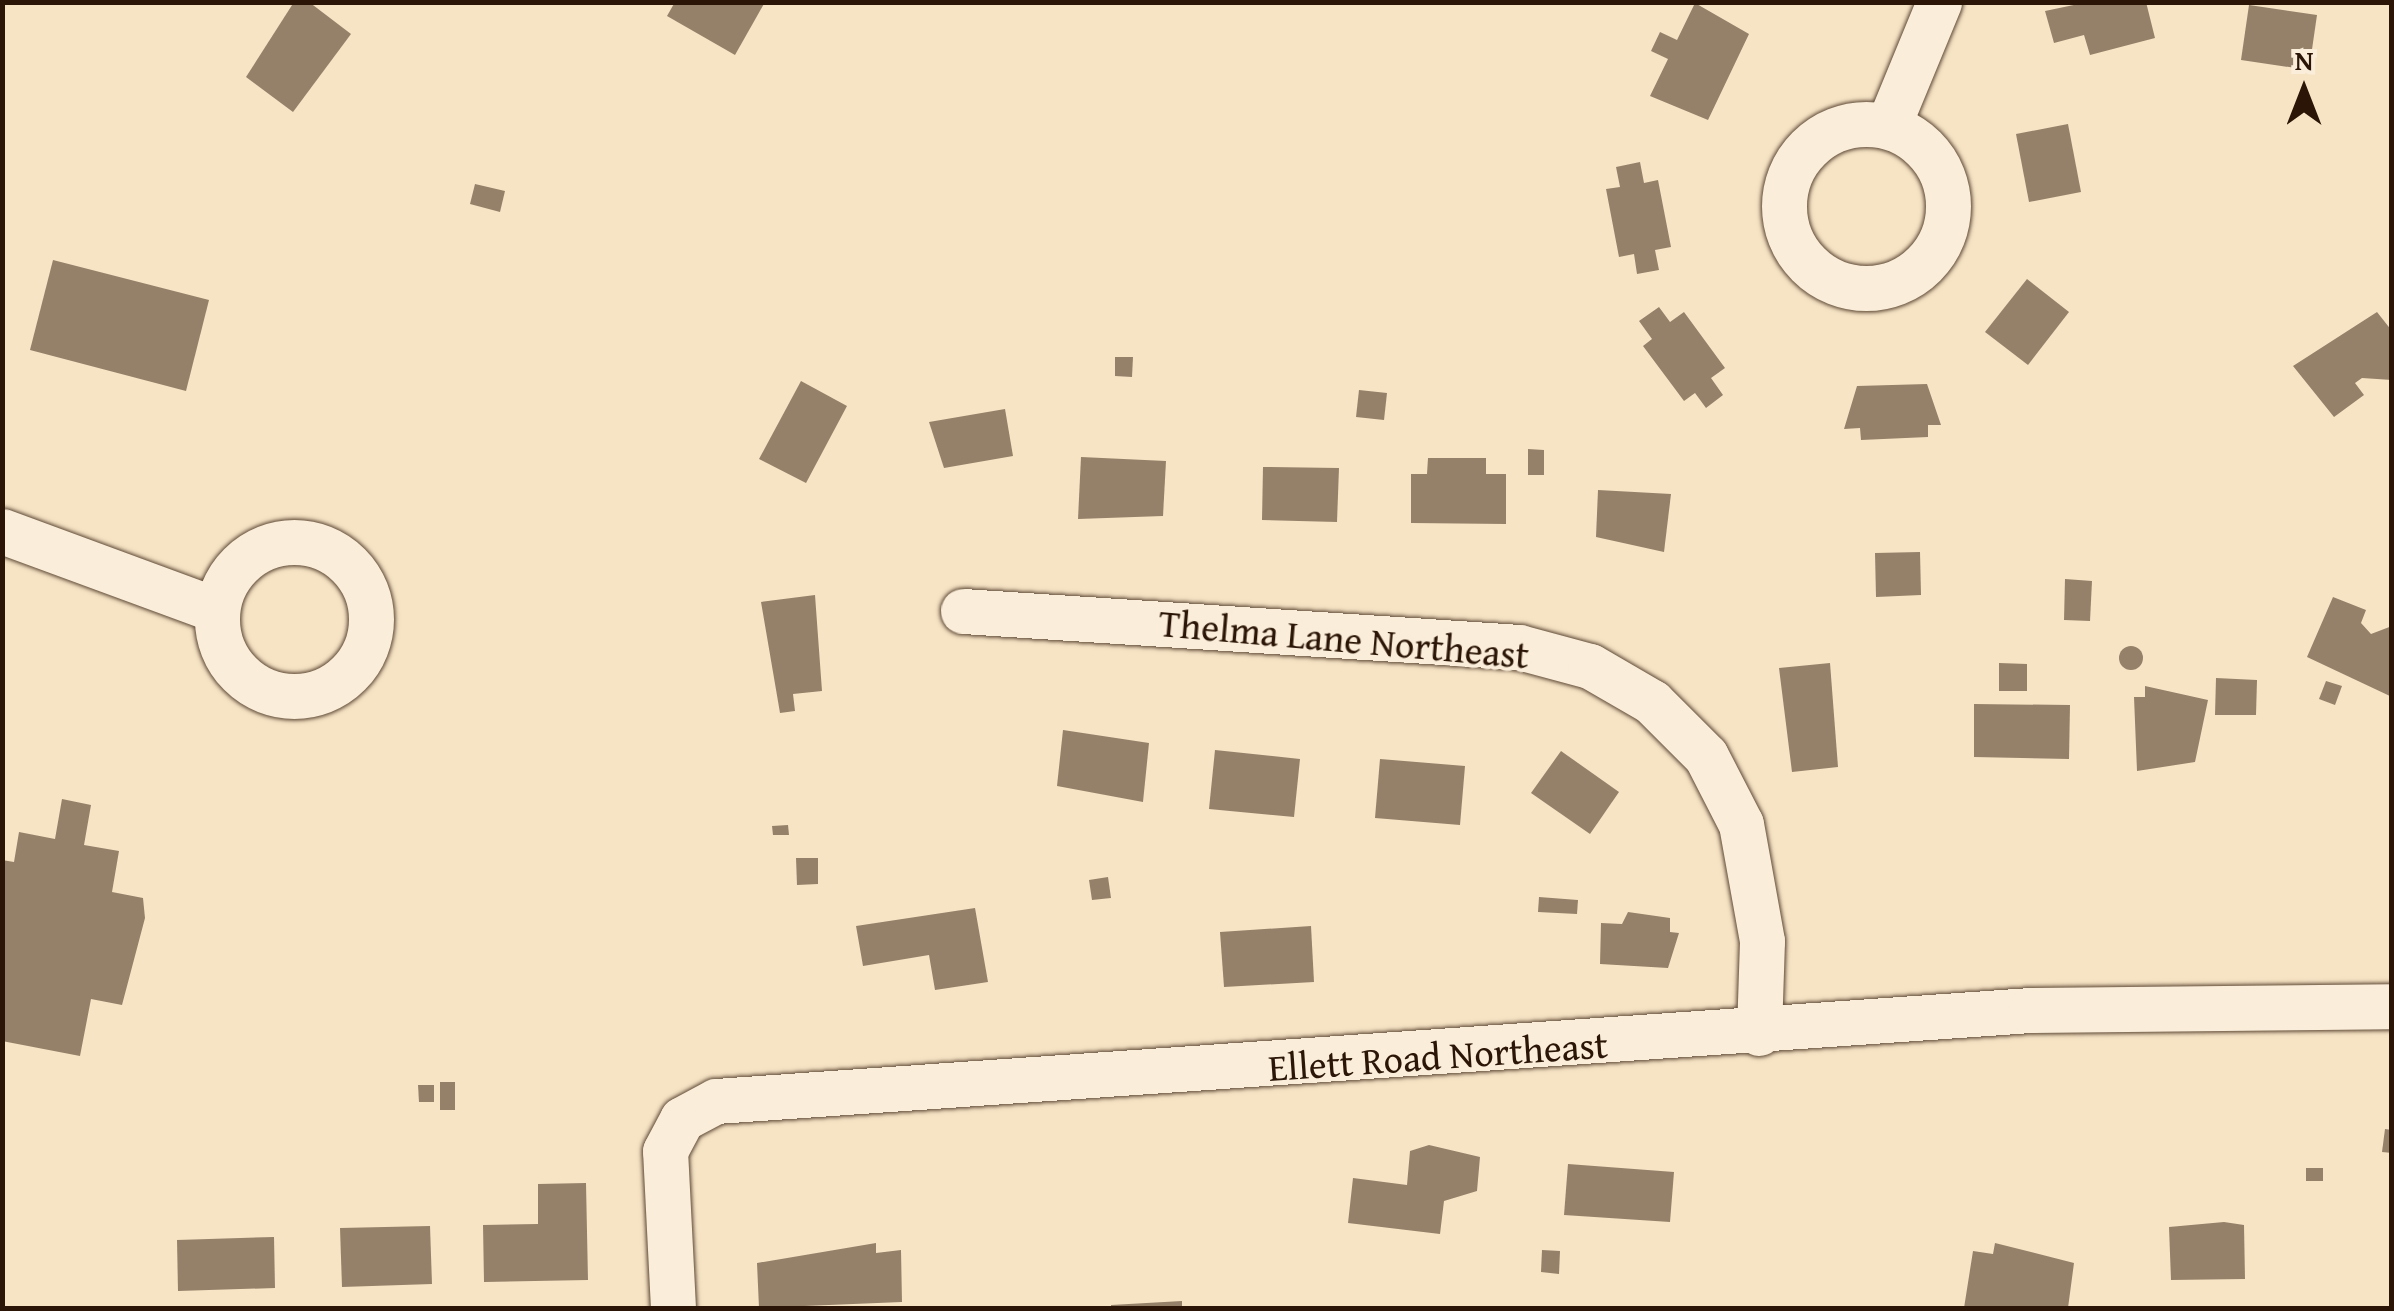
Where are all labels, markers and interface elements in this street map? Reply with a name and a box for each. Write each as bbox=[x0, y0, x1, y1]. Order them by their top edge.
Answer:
text: N bbox=[2295, 39, 2313, 80]
north arrow bbox=[2254, 40, 2354, 140]
street label: Thelma Lane Northeast bbox=[1157, 600, 1531, 678]
street label: Ellett Road Northeast bbox=[1267, 1021, 1609, 1091]

